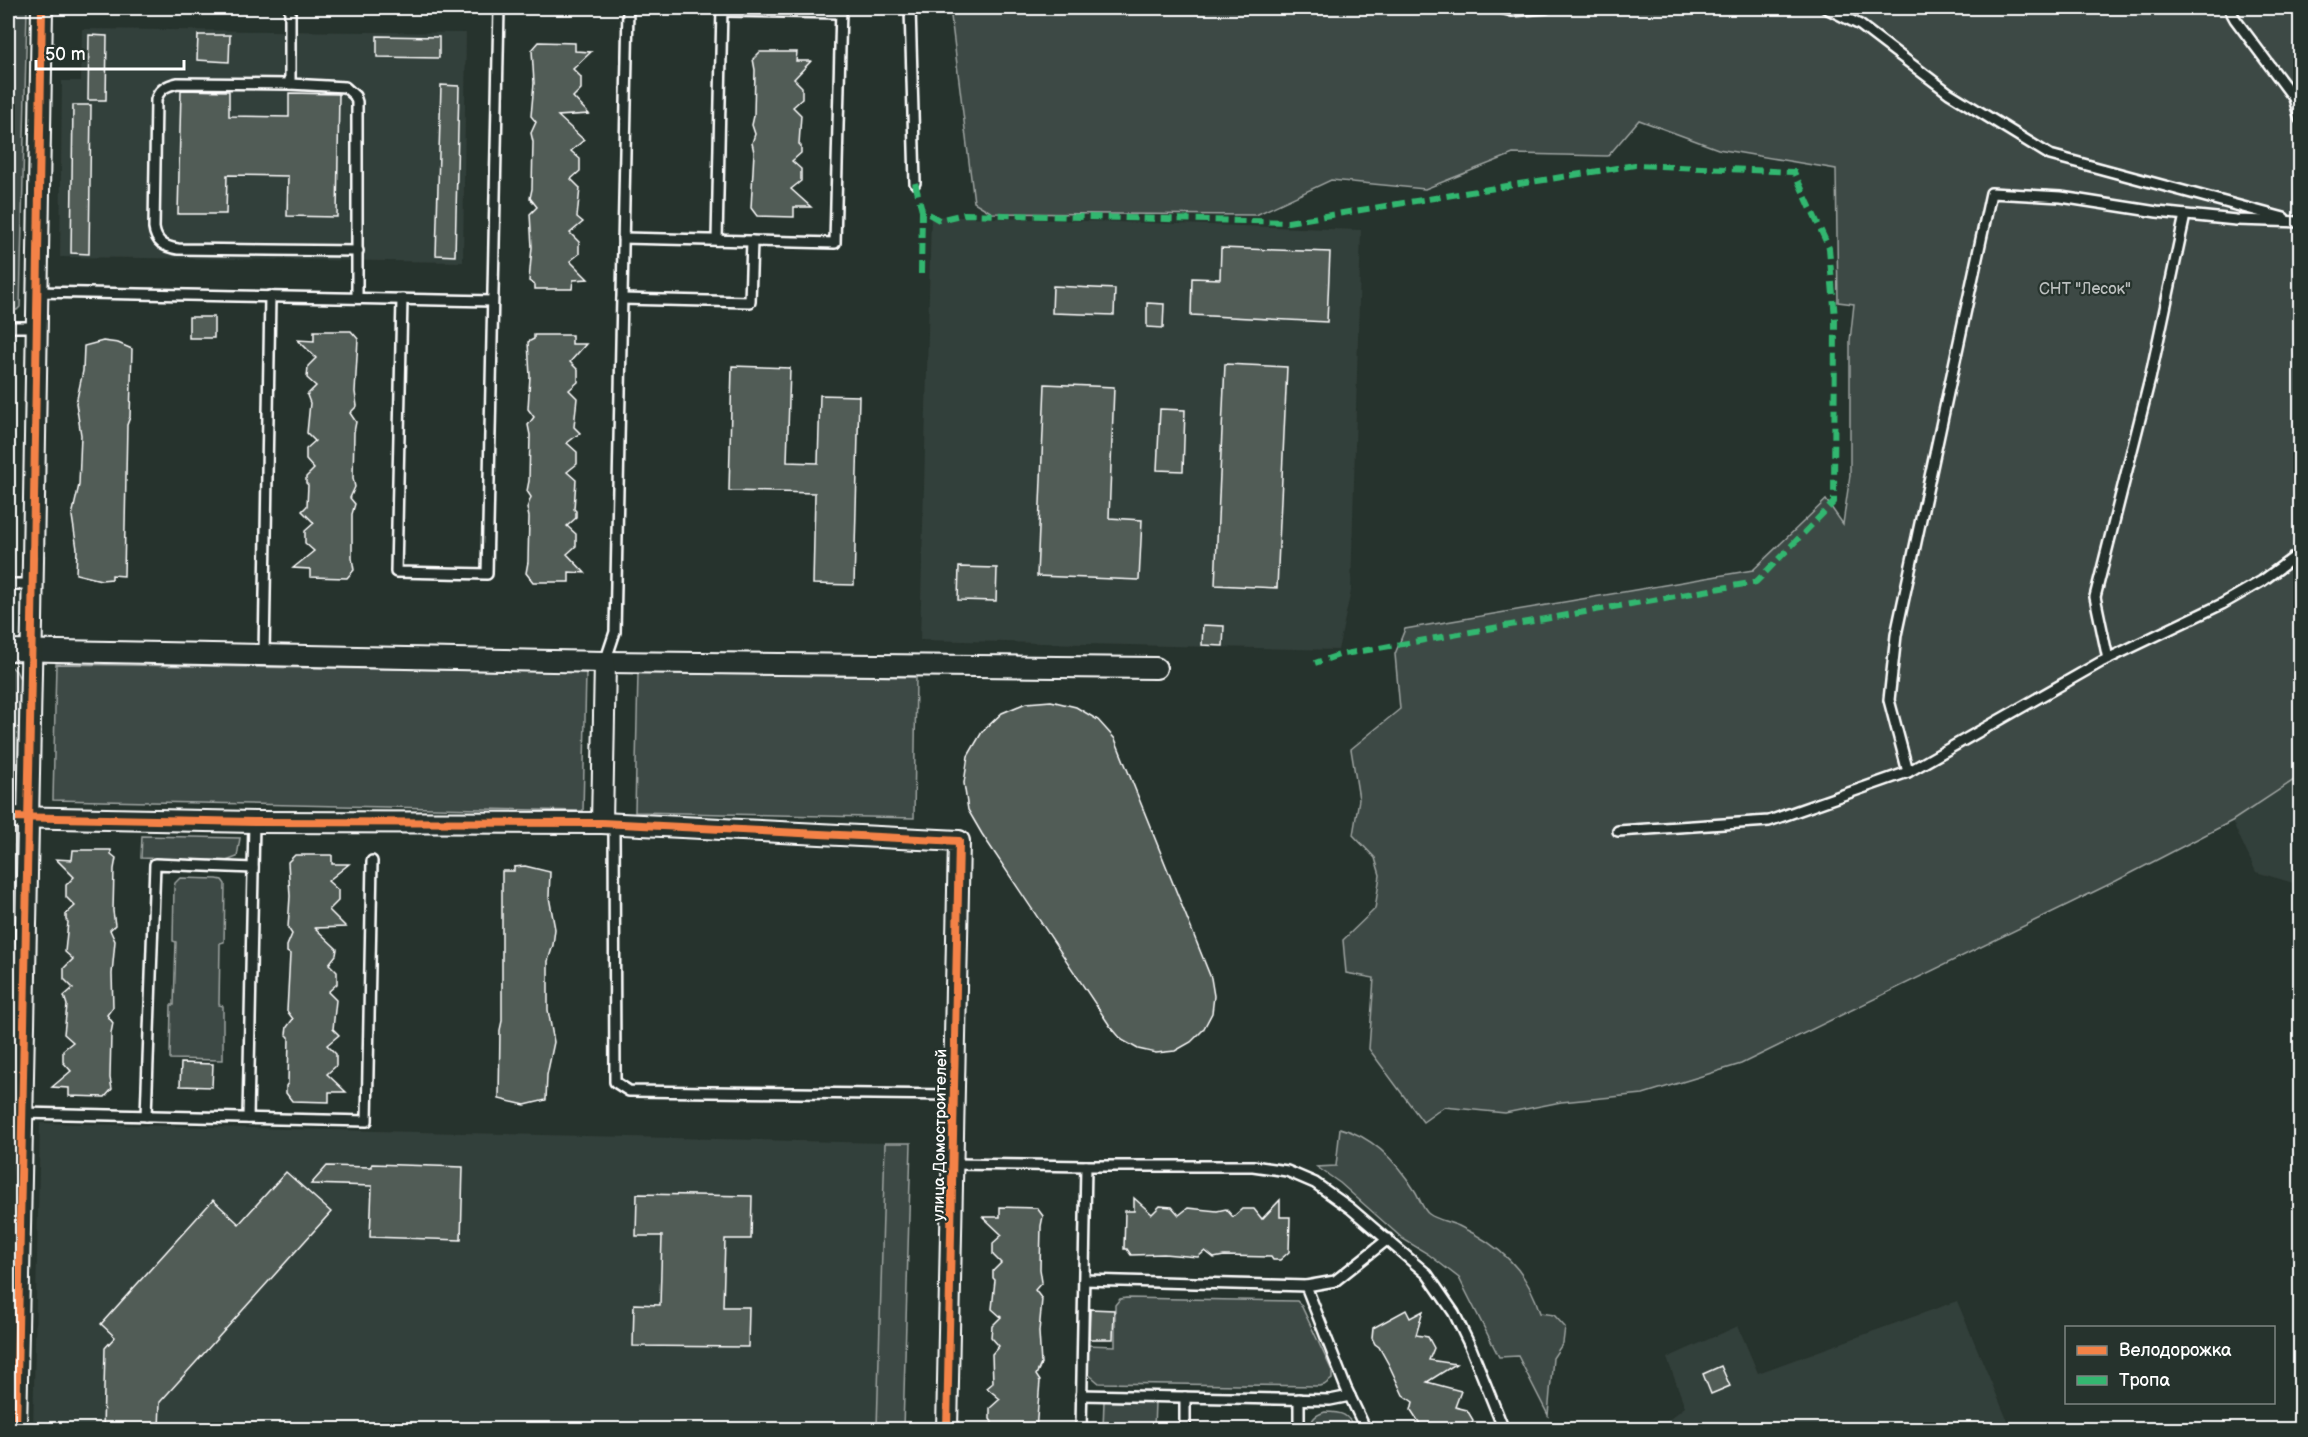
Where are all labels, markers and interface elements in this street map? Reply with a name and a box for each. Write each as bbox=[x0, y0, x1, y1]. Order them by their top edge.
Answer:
scale bar bbox=[36, 33, 184, 71]
text: 50 m bbox=[45, 44, 86, 65]
park label: СНТ "Лесок" bbox=[2039, 280, 2131, 299]
street label: улица Домостроителей bbox=[929, 1049, 952, 1221]
legend bbox=[2065, 1326, 2275, 1404]
text: Велодорожка bbox=[2119, 1340, 2232, 1361]
text: Тропа bbox=[2119, 1370, 2170, 1391]

